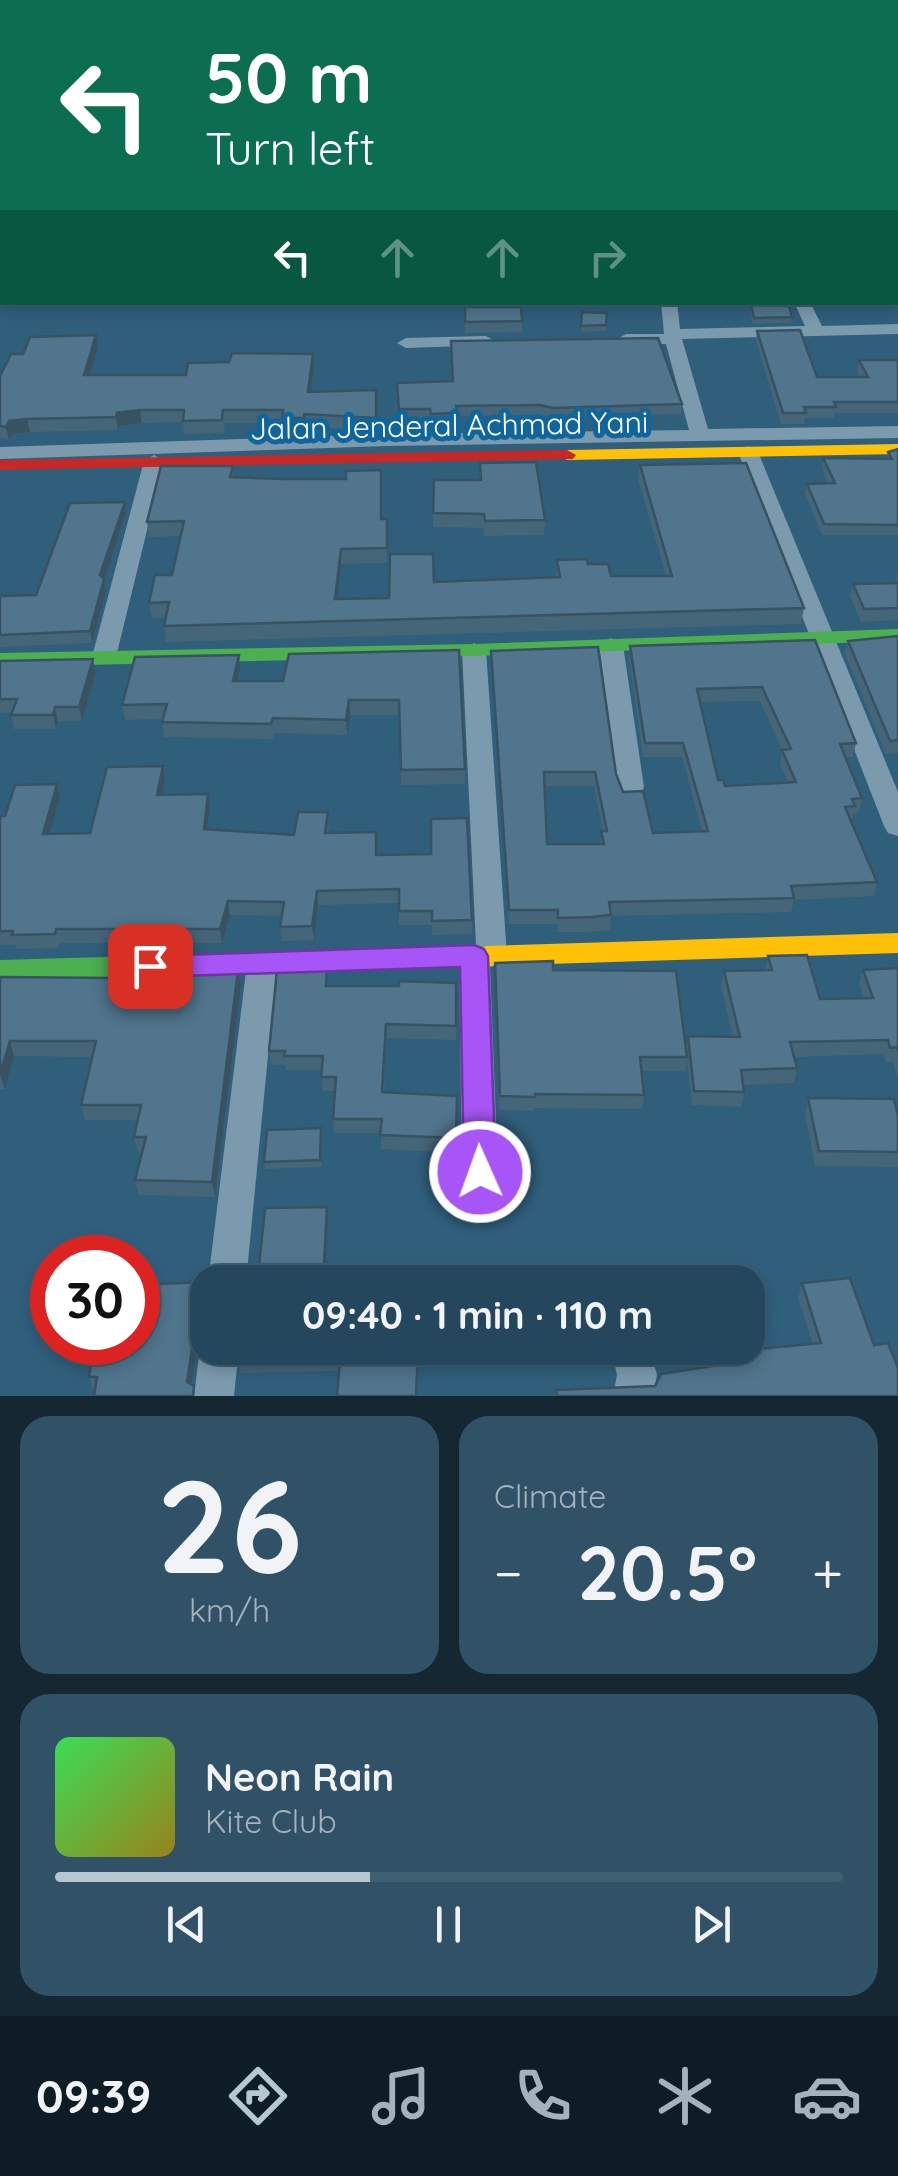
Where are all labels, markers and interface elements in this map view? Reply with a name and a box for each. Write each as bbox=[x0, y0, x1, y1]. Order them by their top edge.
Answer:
text: 50 m bbox=[205, 33, 372, 121]
icon: left bbox=[40, 40, 170, 170]
text: Turn left bbox=[205, 120, 375, 176]
icon: left bbox=[265, 230, 320, 285]
icon: ahead bbox=[370, 230, 425, 285]
icon: ahead bbox=[475, 230, 530, 285]
icon: right bbox=[580, 230, 635, 285]
street label: Jalan Jenderal Achmad Yani bbox=[249, 403, 649, 447]
pin bbox=[108, 924, 193, 1009]
icon: arrive bbox=[123, 939, 178, 994]
position arrow bbox=[428, 1120, 532, 1224]
speed limit sign: 30 bbox=[30, 1235, 160, 1365]
text: 09:40 · 1 min · 110 m bbox=[302, 1291, 653, 1339]
text: 26 bbox=[157, 1443, 302, 1606]
text: Climate bbox=[494, 1476, 606, 1516]
text: 20.5° bbox=[577, 1525, 757, 1619]
text: − bbox=[494, 1538, 523, 1607]
text: + bbox=[812, 1538, 843, 1607]
text: km/h bbox=[189, 1590, 270, 1630]
text: Neon Rain bbox=[205, 1753, 394, 1801]
text: Kite Club bbox=[205, 1801, 337, 1841]
icon: previous bbox=[159, 1897, 214, 1952]
icon: pause bbox=[421, 1897, 476, 1952]
icon: next bbox=[684, 1897, 739, 1952]
icon: directions bbox=[223, 2061, 293, 2131]
icon: music bbox=[366, 2061, 436, 2131]
icon: phone bbox=[508, 2061, 578, 2131]
icon: climate bbox=[650, 2061, 720, 2131]
icon: car bbox=[792, 2061, 862, 2131]
text: 09:39 bbox=[36, 2068, 151, 2124]

